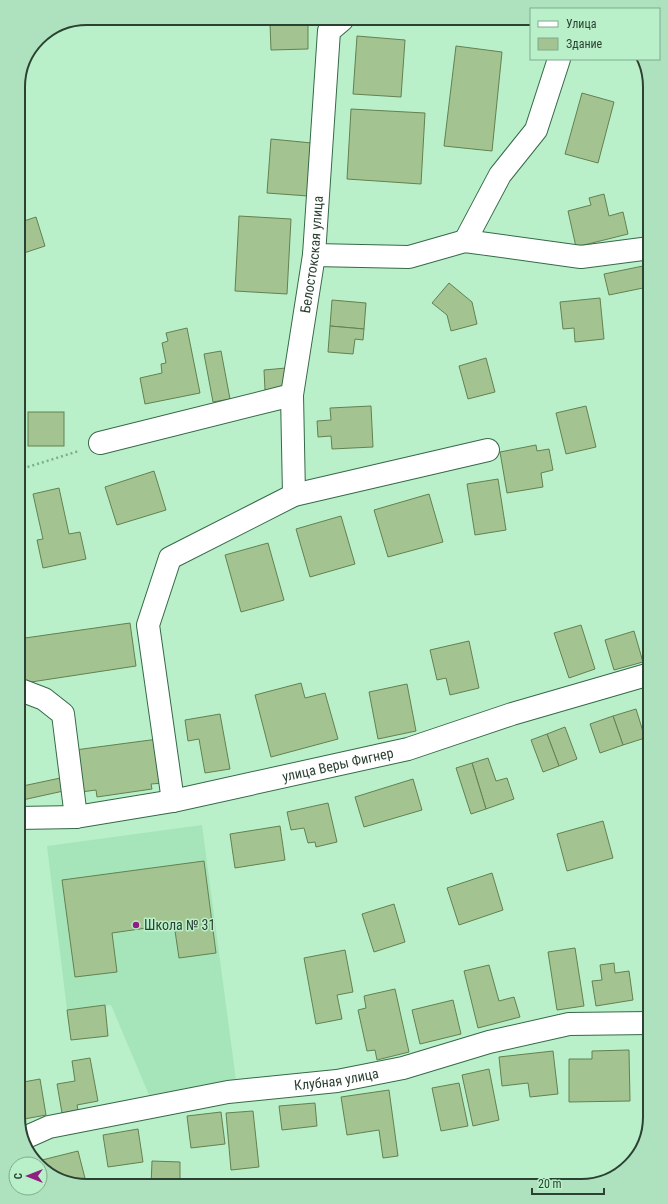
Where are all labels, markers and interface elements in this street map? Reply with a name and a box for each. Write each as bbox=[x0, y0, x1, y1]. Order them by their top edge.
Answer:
legend bbox=[530, 8, 660, 60]
text: Улица bbox=[566, 17, 597, 31]
text: Здание bbox=[566, 37, 603, 51]
street label: Белостокская улица bbox=[297, 195, 326, 314]
street label: улица Веры Фигнер bbox=[281, 744, 395, 785]
place label: Школа № 31 bbox=[144, 917, 215, 933]
marker: Школа № 31 bbox=[131, 920, 141, 930]
street label: Клубная улица bbox=[293, 1065, 380, 1093]
north arrow bbox=[8, 1156, 48, 1196]
scale bar bbox=[532, 1170, 604, 1196]
text: С bbox=[12, 1173, 25, 1179]
text: 20 m bbox=[538, 1177, 562, 1191]

